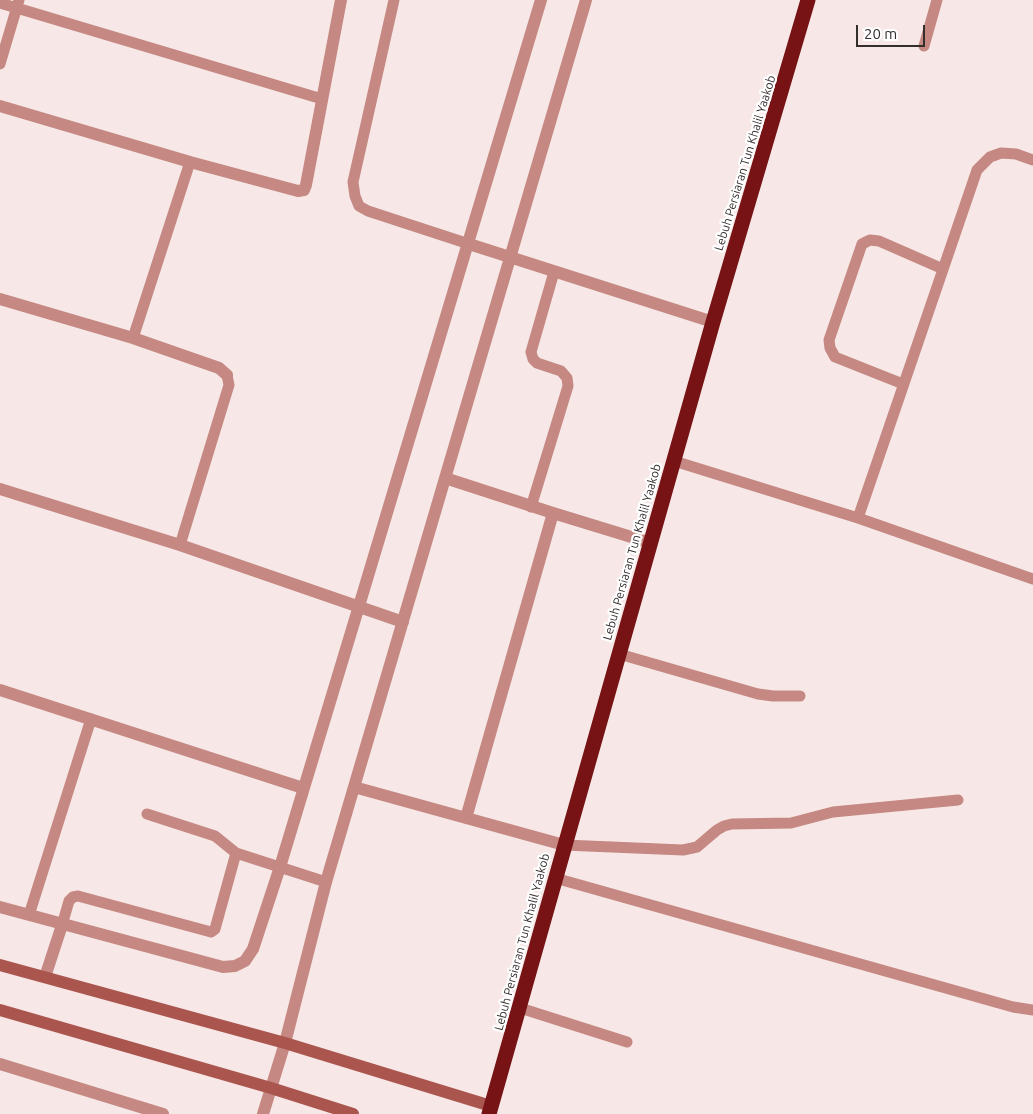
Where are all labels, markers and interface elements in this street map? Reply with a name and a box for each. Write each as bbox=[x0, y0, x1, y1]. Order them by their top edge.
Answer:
scale bar bbox=[858, 15, 927, 47]
text: 20 m bbox=[864, 25, 897, 42]
street label: Lebuh Persiaran Tun Khalil Yaakob bbox=[711, 74, 779, 252]
street label: Lebuh Persiaran Tun Khalil Yaakob bbox=[600, 462, 664, 642]
street label: Lebuh Persiaran Tun Khalil Yaakob bbox=[491, 852, 553, 1032]

